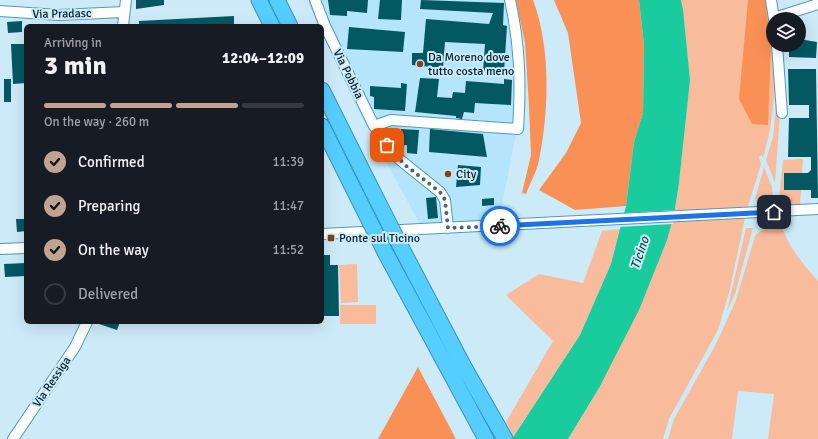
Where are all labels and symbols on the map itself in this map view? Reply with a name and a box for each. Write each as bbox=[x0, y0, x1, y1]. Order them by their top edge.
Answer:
street label: Via Pradasc bbox=[32, 6, 92, 22]
street label: Via Pobbia bbox=[330, 47, 366, 101]
place label: Da Moreno dove tutto costa meno bbox=[428, 50, 514, 79]
marker: Da Moreno dove tutto costa meno bbox=[415, 59, 425, 69]
pin bbox=[370, 128, 404, 162]
place label: City bbox=[456, 167, 477, 182]
marker: City bbox=[443, 169, 453, 179]
pin bbox=[757, 195, 791, 229]
courier bbox=[480, 206, 520, 246]
place label: Ponte sul Ticino bbox=[339, 231, 420, 246]
marker: Ponte sul Ticino bbox=[326, 233, 336, 243]
water label: Ticino bbox=[627, 233, 653, 271]
street label: Via Ressiga bbox=[30, 354, 74, 410]

